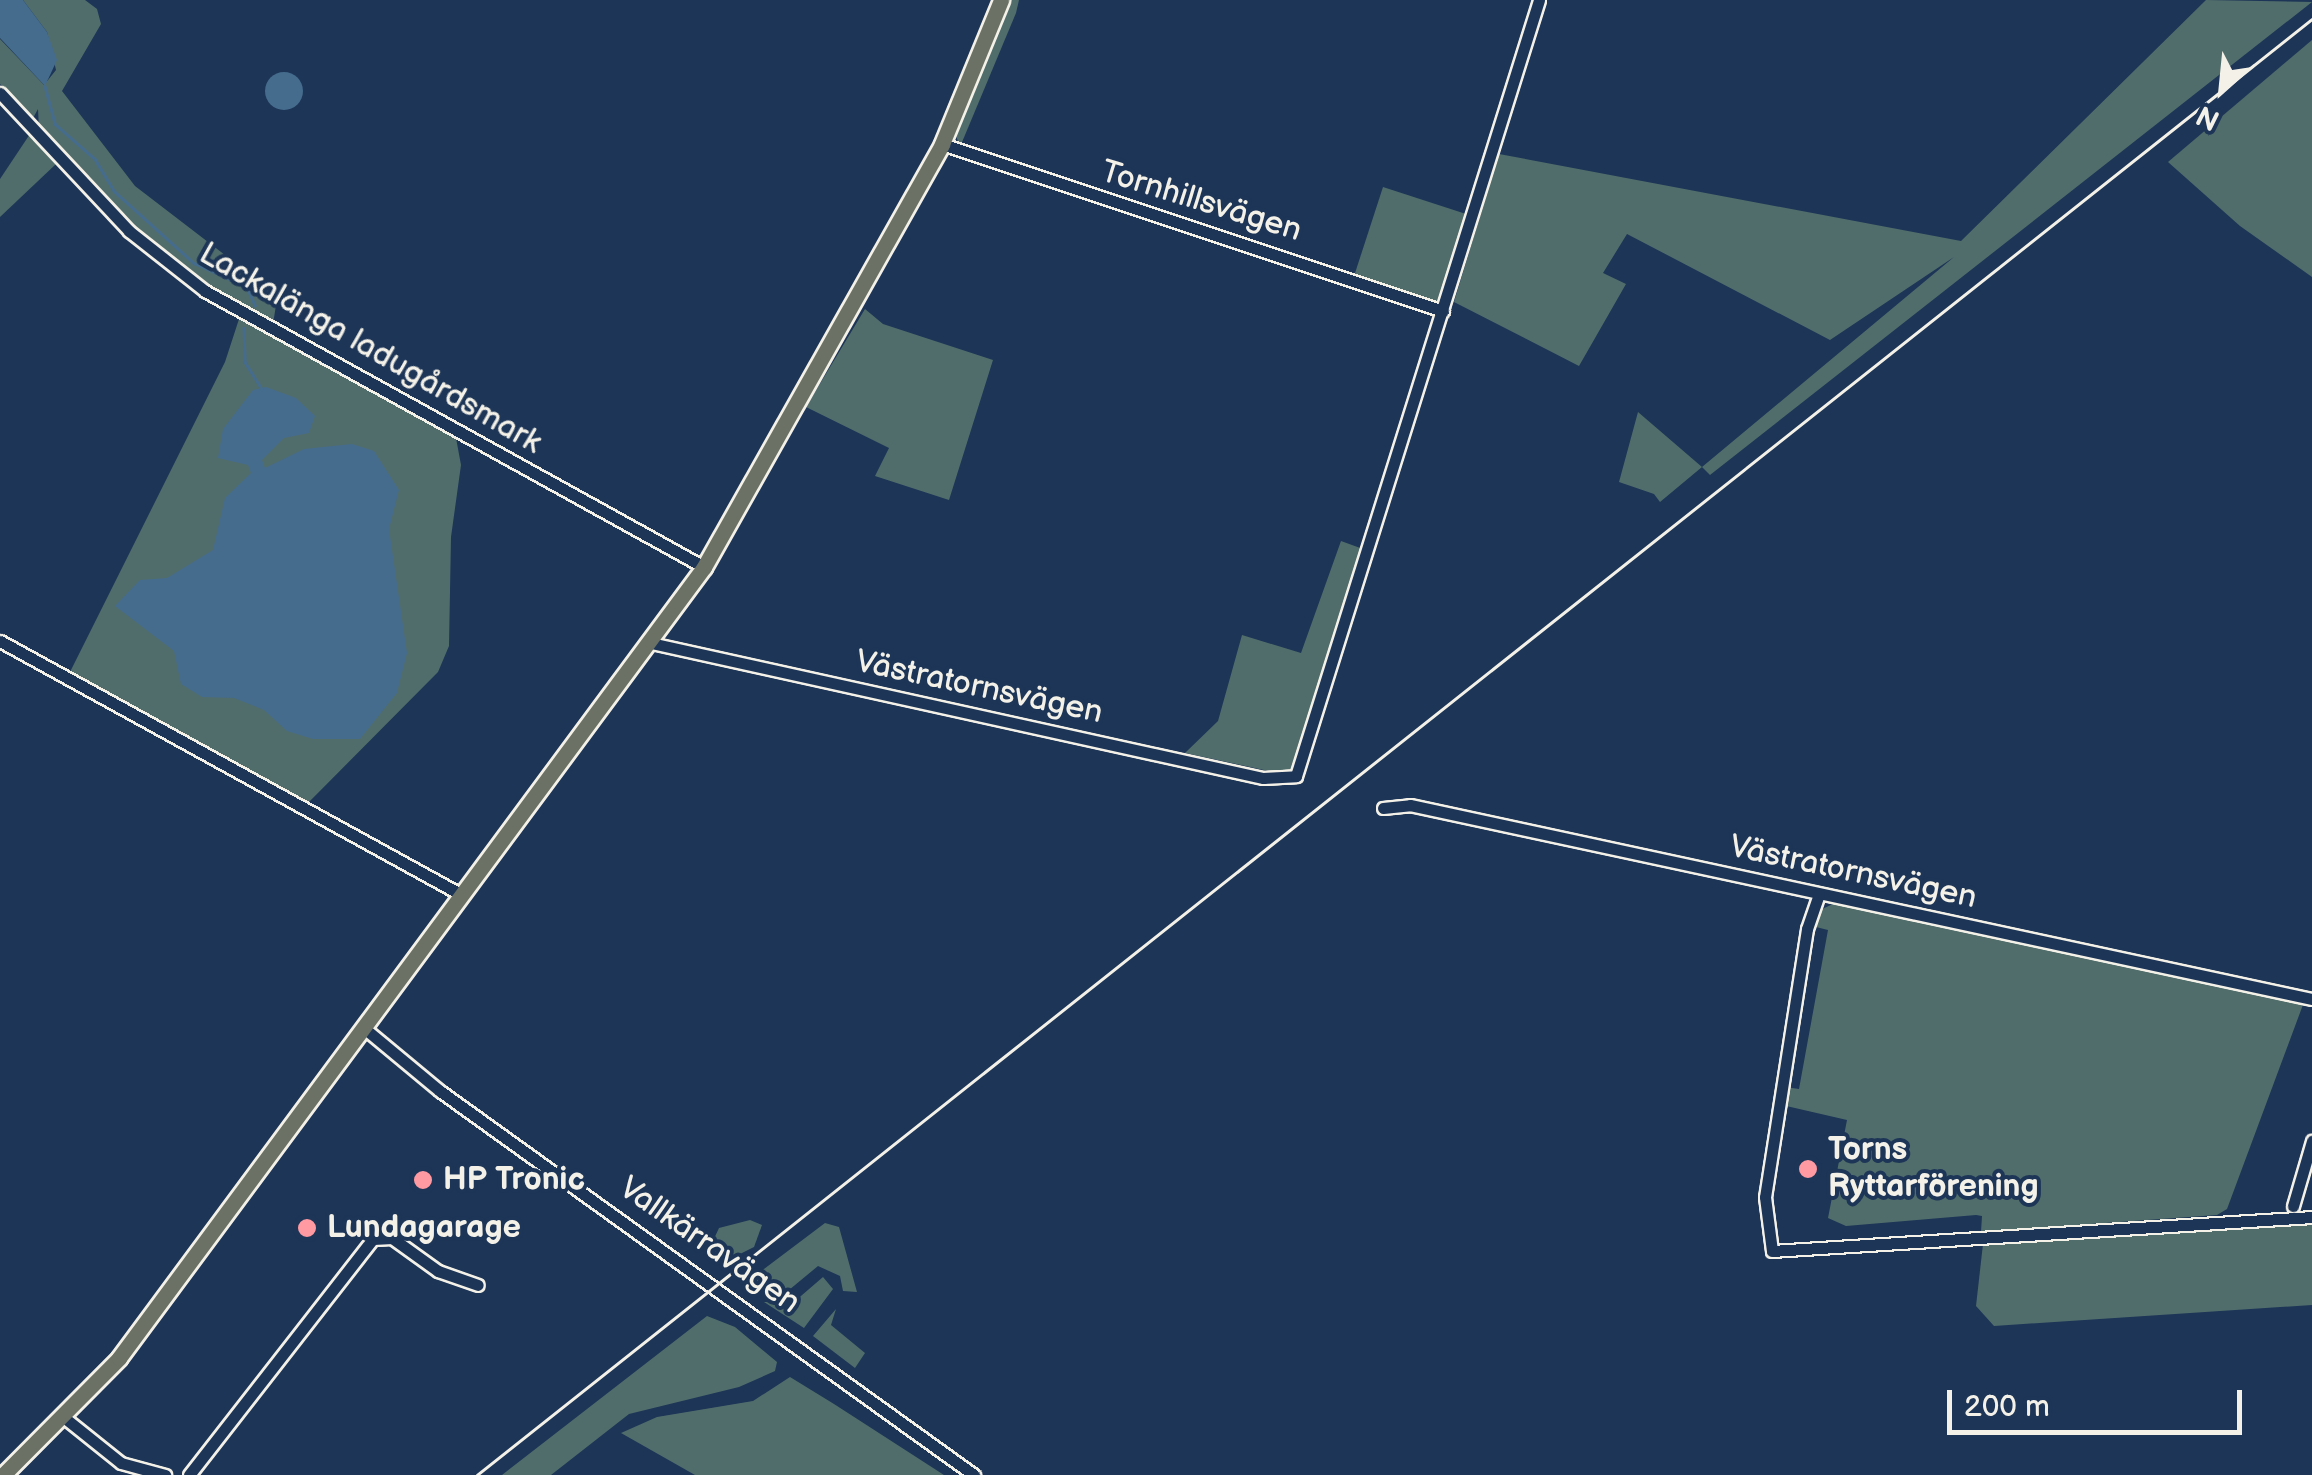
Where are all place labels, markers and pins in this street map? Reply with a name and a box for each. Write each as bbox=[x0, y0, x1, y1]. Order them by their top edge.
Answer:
place label: Torns Ryttarförening bbox=[1828, 1132, 2039, 1207]
marker: Torns Ryttarförening bbox=[1797, 1158, 1819, 1180]
place label: HP Tronic bbox=[443, 1161, 585, 1199]
marker: HP Tronic bbox=[412, 1169, 434, 1191]
place label: Lundagarage bbox=[327, 1209, 521, 1247]
marker: Lundagarage bbox=[296, 1217, 318, 1239]

